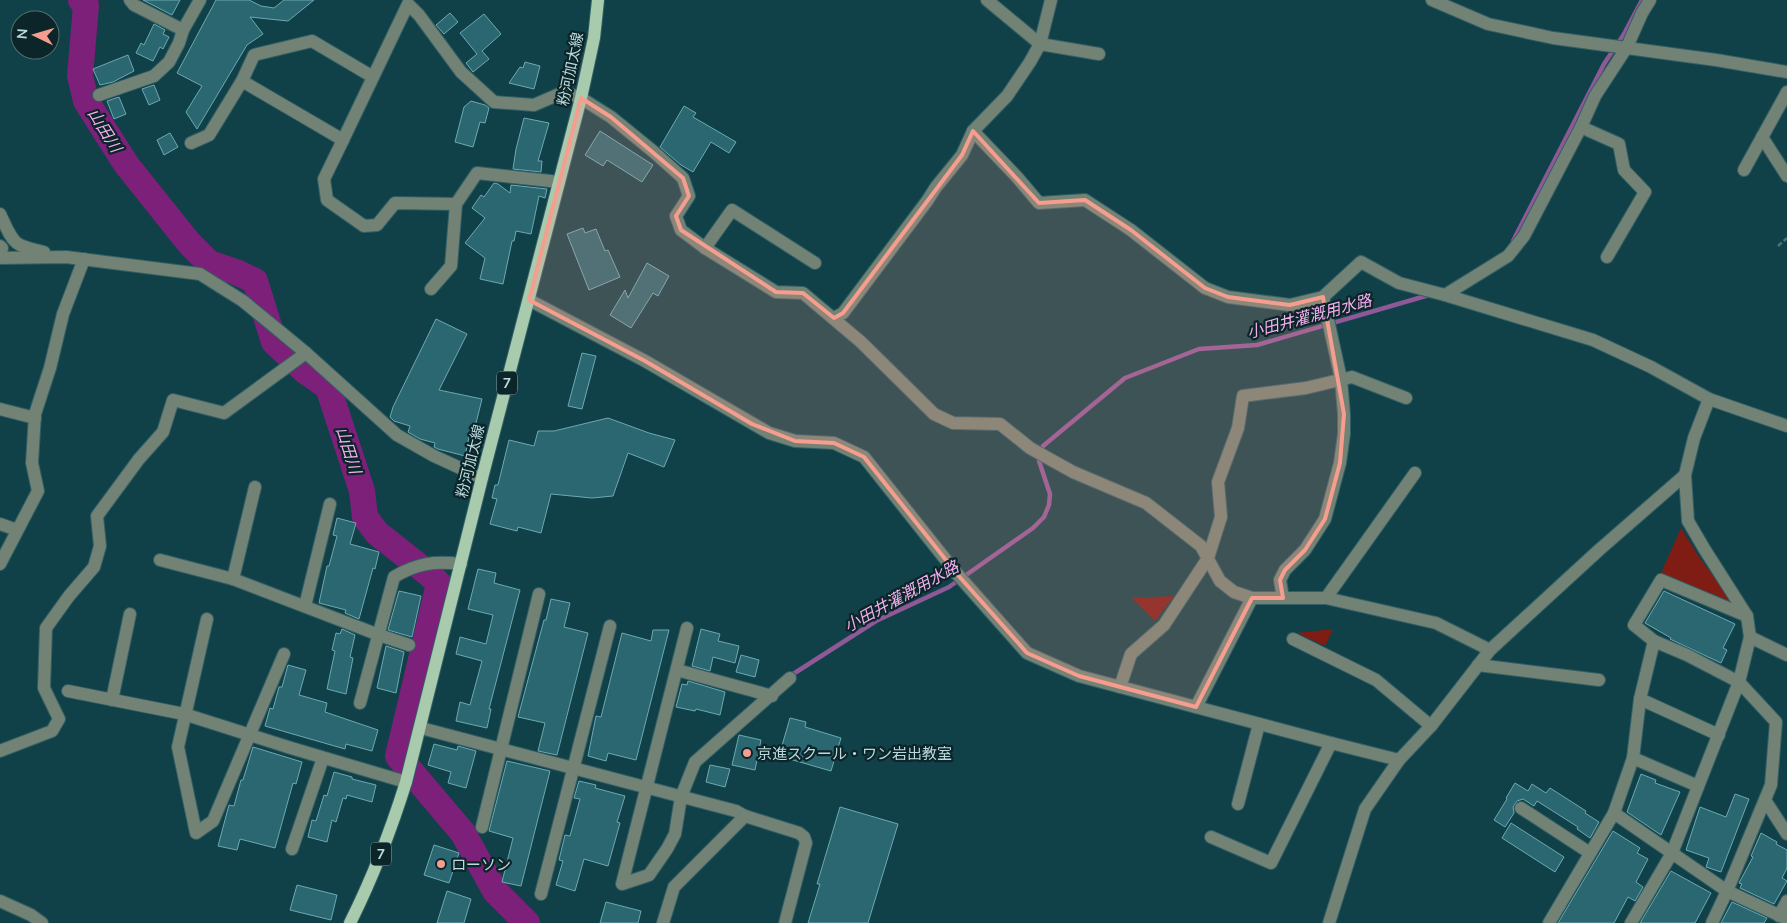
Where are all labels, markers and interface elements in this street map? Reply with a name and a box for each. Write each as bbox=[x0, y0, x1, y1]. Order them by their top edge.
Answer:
north arrow bbox=[10, 10, 60, 60]
text: N bbox=[13, 28, 31, 40]
street label: 粉河加太線 bbox=[553, 30, 587, 108]
water label: 山田川 bbox=[84, 104, 127, 157]
water label: 小田井灌漑用水路 bbox=[1245, 289, 1375, 342]
road number: 7 bbox=[497, 372, 517, 394]
street label: 粉河加太線 bbox=[452, 422, 488, 500]
water label: 山田川 bbox=[332, 424, 367, 478]
water label: 小田井灌漑用水路 bbox=[840, 555, 964, 636]
place label: 京進スクール・ワン岩出教室 bbox=[757, 744, 952, 763]
marker: 京進スクール・ワン岩出教室 bbox=[741, 747, 753, 759]
road number: 7 bbox=[371, 842, 391, 866]
place label: ローソン bbox=[451, 855, 511, 874]
marker: ローソン bbox=[435, 858, 447, 870]

